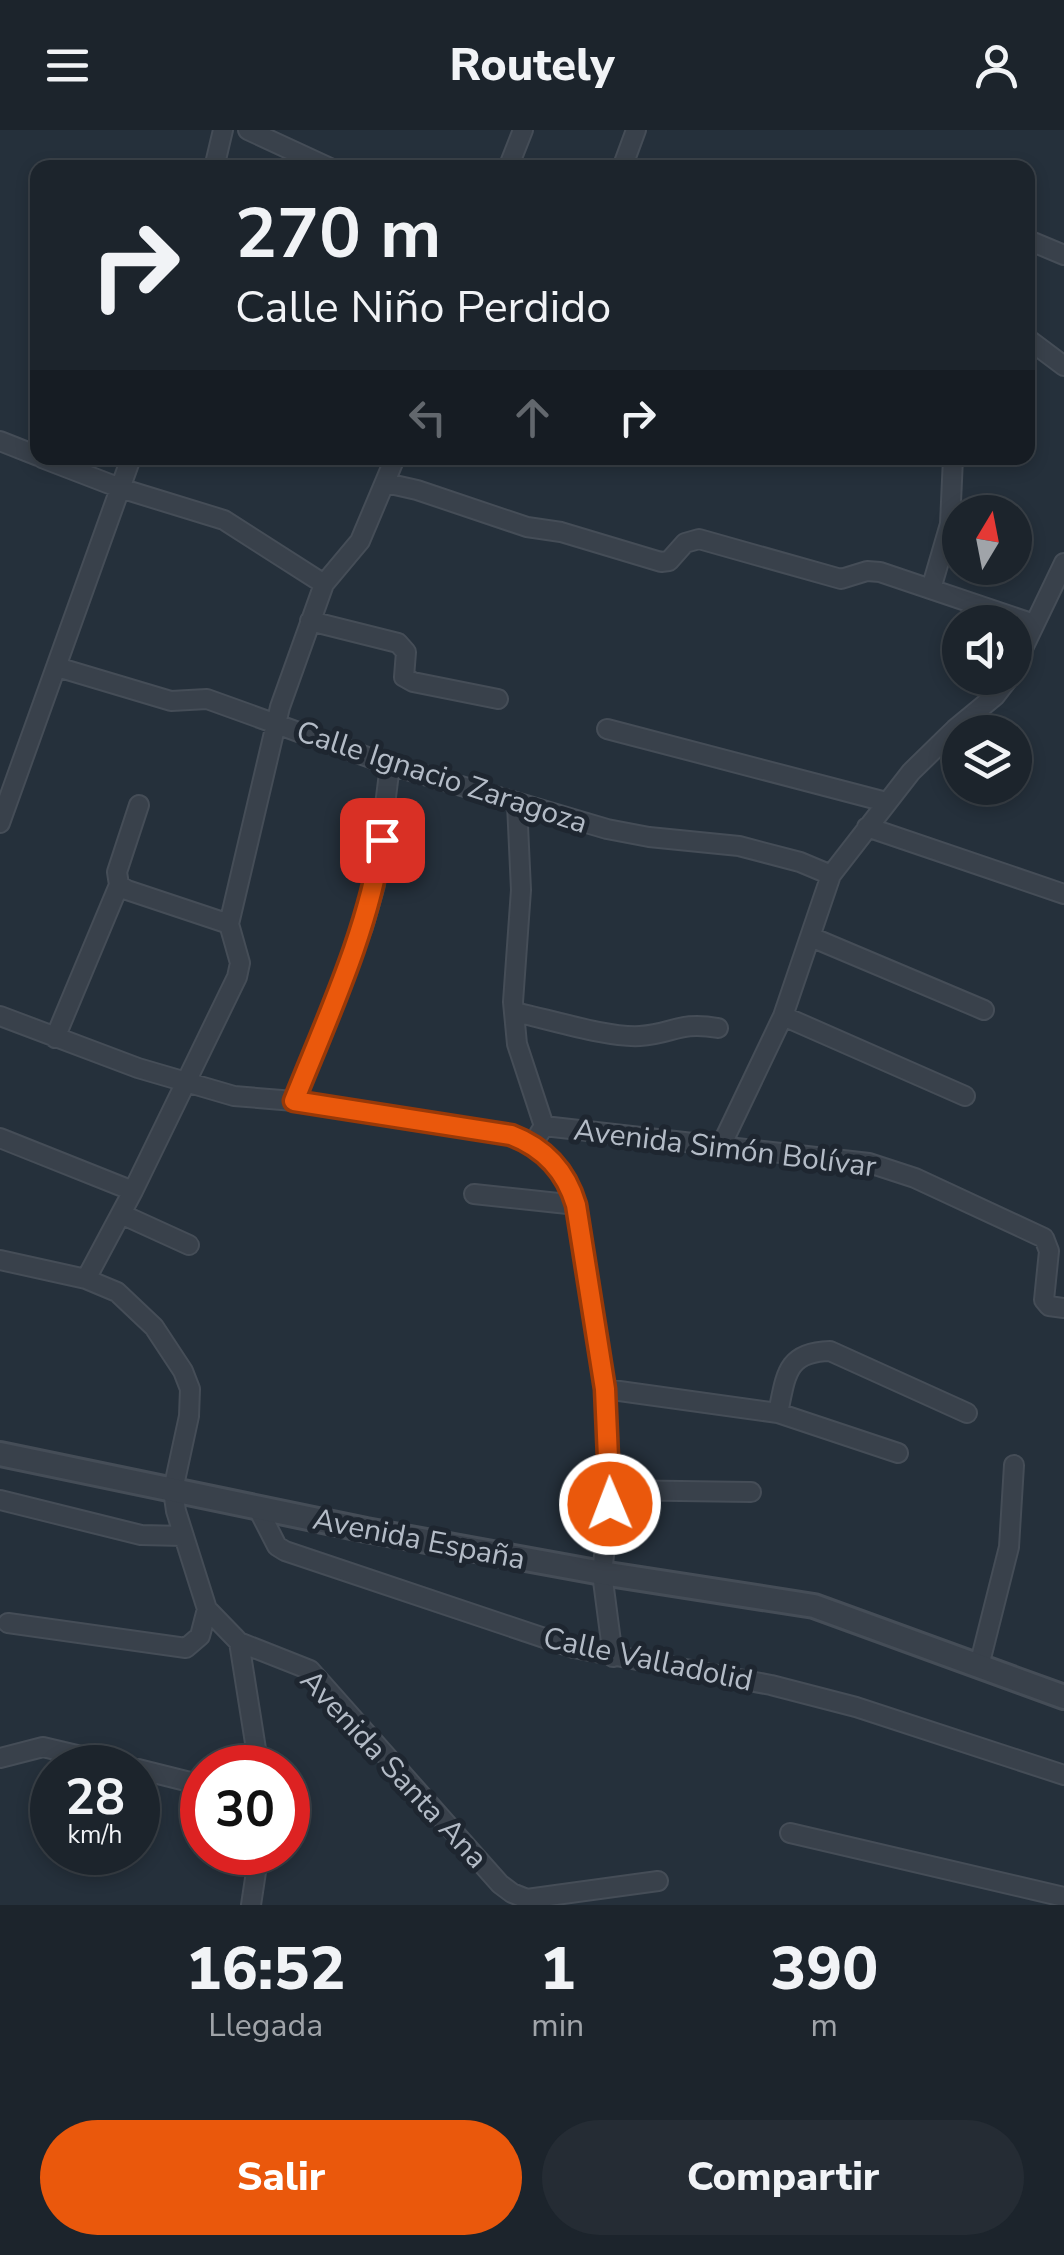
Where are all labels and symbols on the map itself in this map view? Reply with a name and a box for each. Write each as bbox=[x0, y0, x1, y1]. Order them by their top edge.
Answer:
north arrow bbox=[942, 495, 1032, 585]
street label: Calle Ignacio Zaragoza bbox=[291, 711, 593, 844]
pin bbox=[340, 798, 425, 883]
street label: Avenida Simón Bolívar bbox=[571, 1110, 879, 1187]
position arrow bbox=[558, 1452, 662, 1556]
street label: Avenida España bbox=[309, 1499, 529, 1580]
street label: Calle Valladolid bbox=[540, 1617, 756, 1702]
street label: Avenida Santa Ana bbox=[291, 1661, 496, 1878]
speed limit sign: 30 bbox=[180, 1745, 310, 1875]

